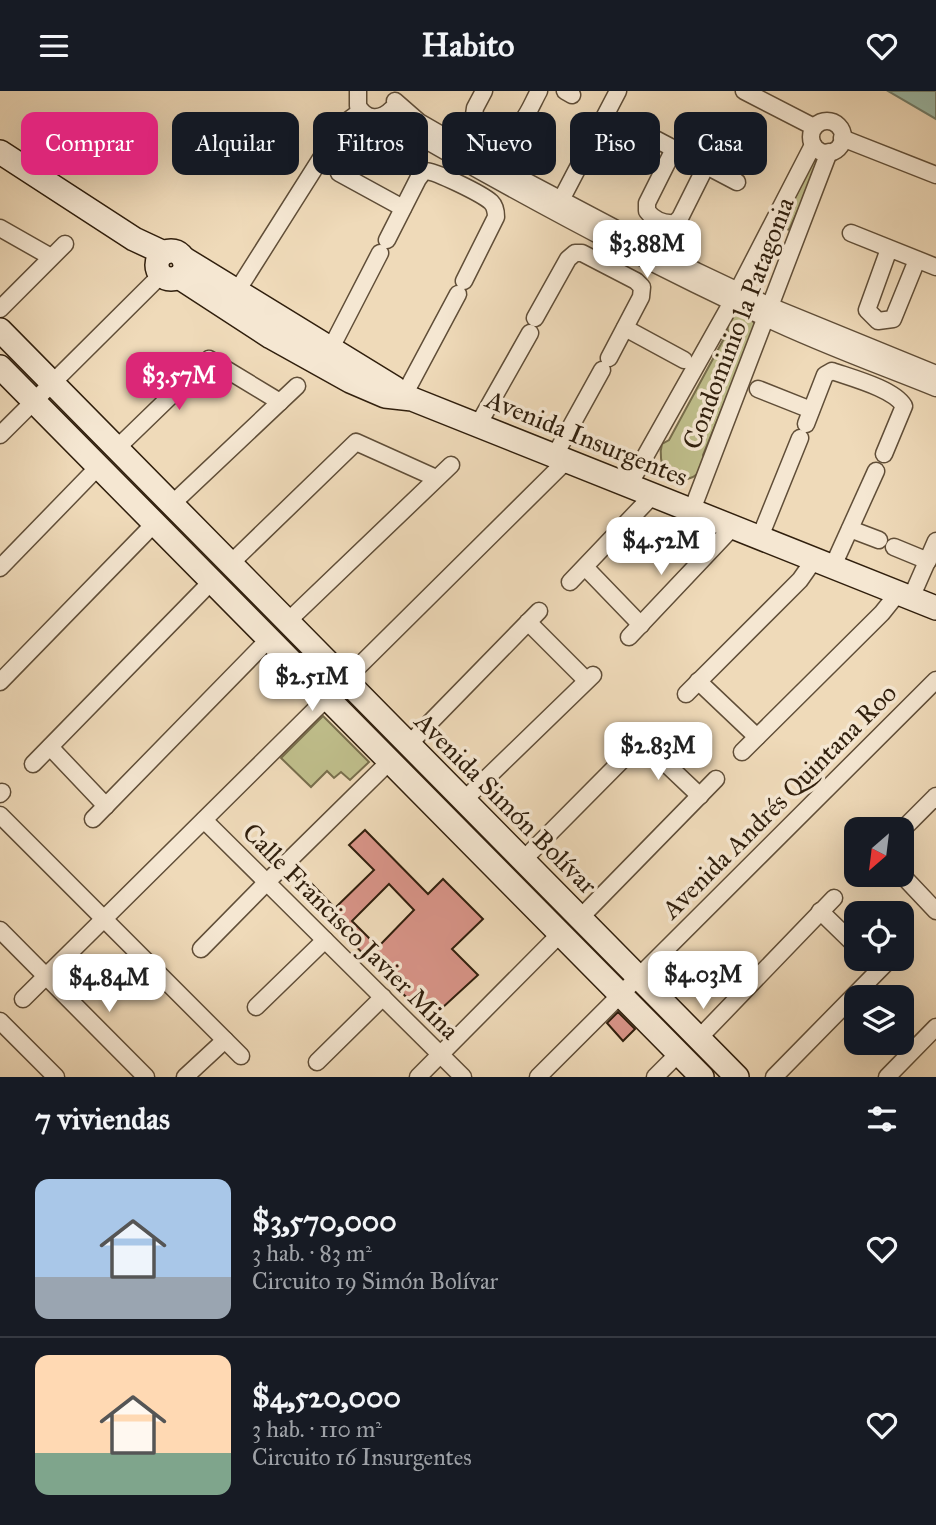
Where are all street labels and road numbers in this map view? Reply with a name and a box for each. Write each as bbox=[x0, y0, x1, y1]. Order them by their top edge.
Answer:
street label: Condominio la Patagonia bbox=[675, 193, 801, 453]
street label: Avenida Insurgentes bbox=[480, 383, 693, 493]
street label: Avenida Andrés Quintana Roo bbox=[654, 677, 903, 926]
street label: Avenida Simón Bolívar bbox=[408, 705, 604, 901]
street label: Calle Francisco Javier Mina bbox=[236, 816, 466, 1046]

